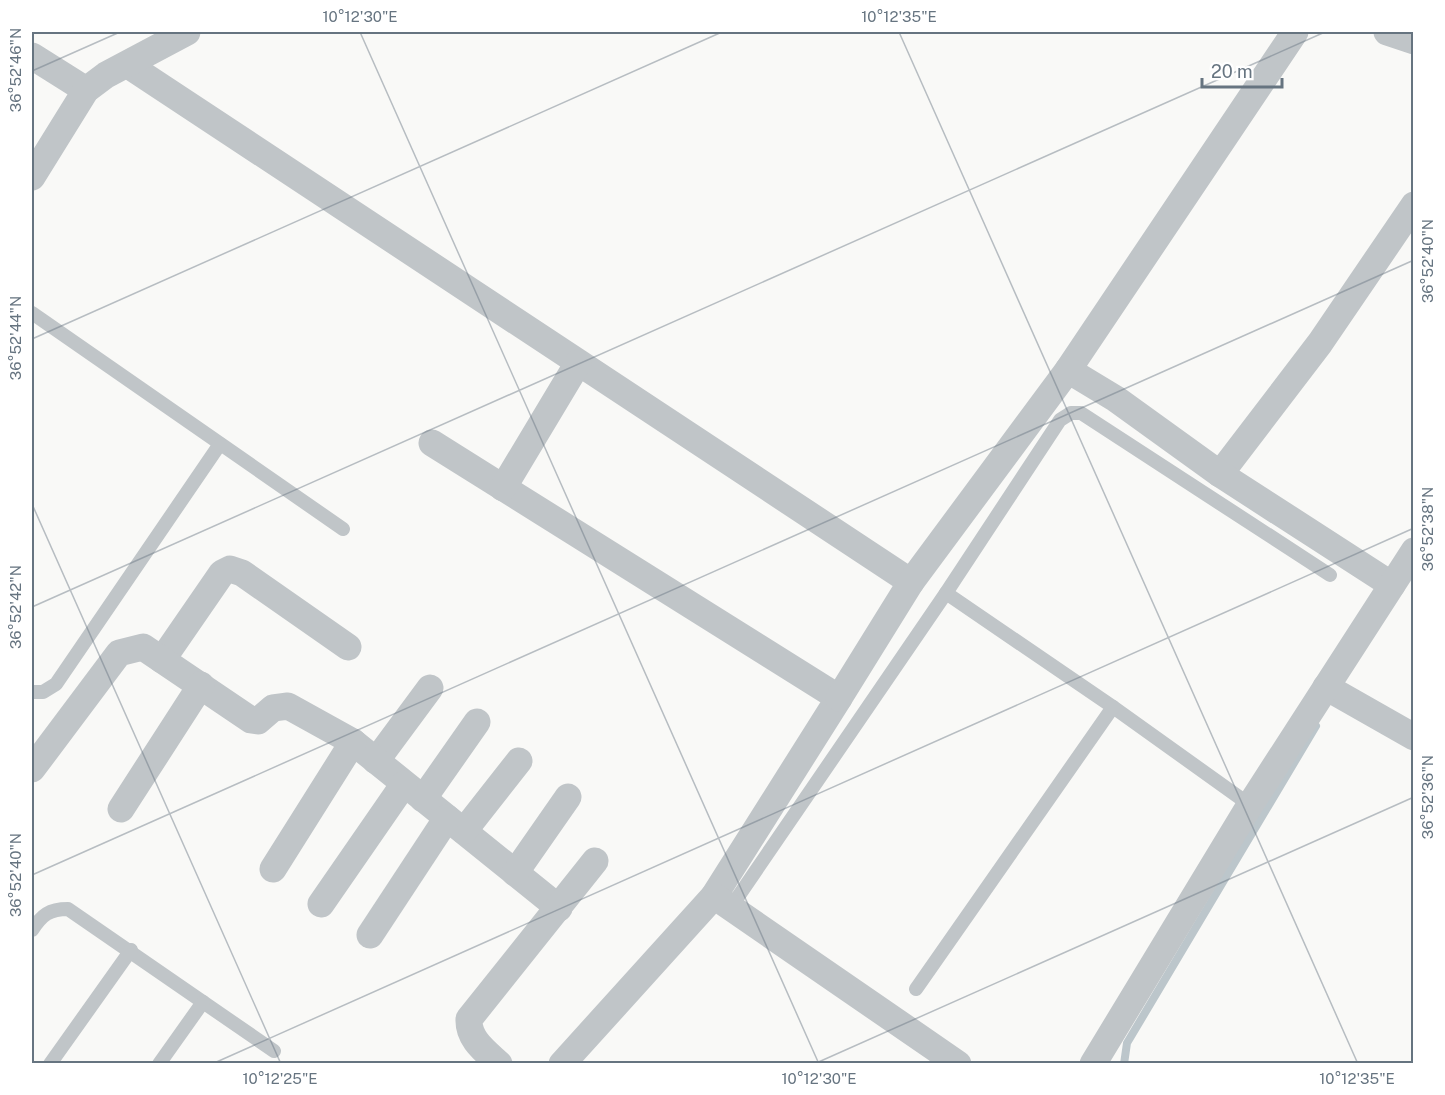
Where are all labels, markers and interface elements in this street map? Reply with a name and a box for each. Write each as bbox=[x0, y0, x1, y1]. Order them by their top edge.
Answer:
text: 10°12'30"E bbox=[322, 8, 398, 25]
text: 10°12'35"E bbox=[861, 8, 937, 25]
text: 36°52'46"N bbox=[7, 28, 24, 112]
scale bar bbox=[1202, 51, 1282, 89]
text: 20 m bbox=[1211, 61, 1253, 82]
text: 36°52'40"N bbox=[1419, 219, 1436, 303]
text: 36°52'44"N bbox=[7, 296, 24, 380]
text: 36°52'38"N bbox=[1419, 487, 1436, 571]
text: 36°52'42"N bbox=[7, 565, 24, 649]
text: 36°52'36"N bbox=[1419, 755, 1436, 839]
text: 36°52'40"N bbox=[7, 833, 24, 917]
text: 10°12'25"E bbox=[242, 1070, 318, 1087]
text: 10°12'30"E bbox=[781, 1070, 857, 1087]
text: 10°12'35"E bbox=[1319, 1070, 1395, 1087]

